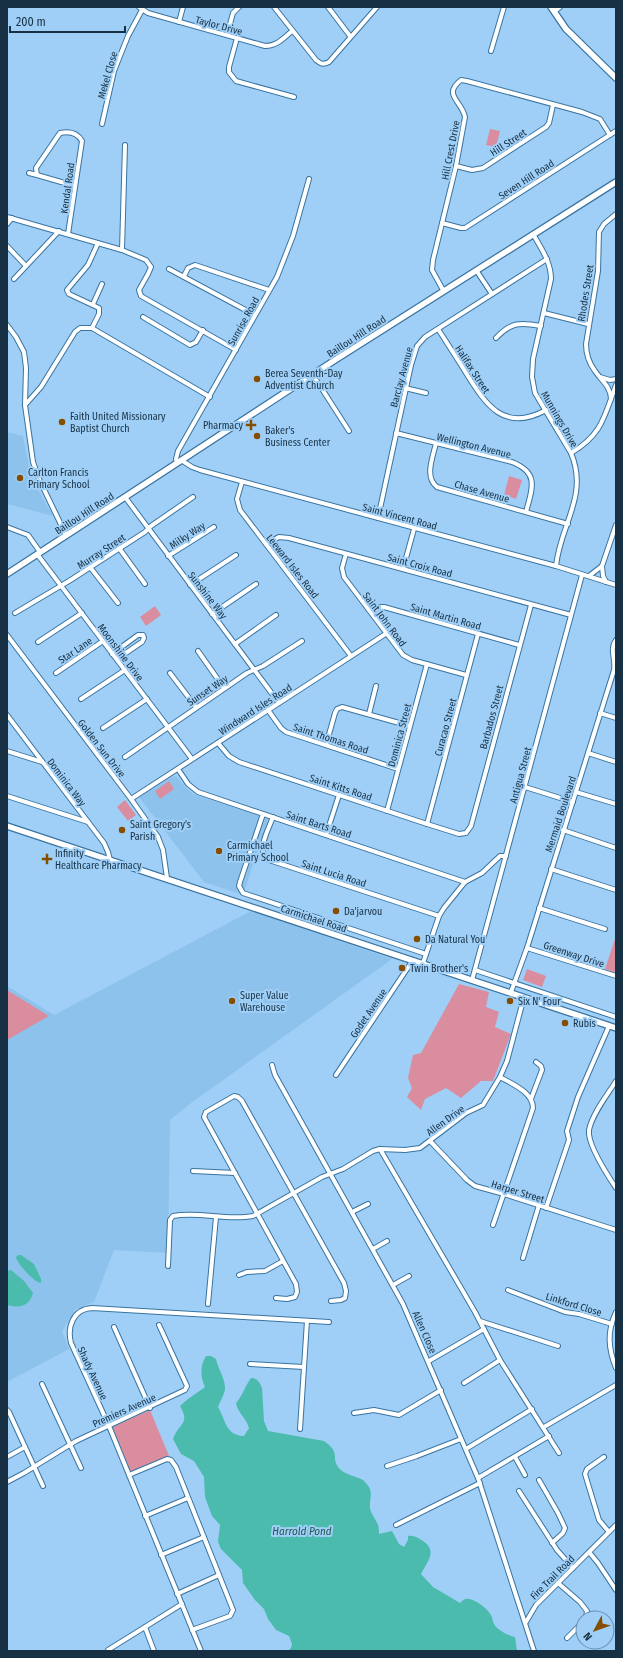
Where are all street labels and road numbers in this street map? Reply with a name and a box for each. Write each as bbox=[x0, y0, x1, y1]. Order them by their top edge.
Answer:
street label: Taylor Drive bbox=[194, 14, 244, 38]
street label: Mekel Close bbox=[95, 50, 120, 100]
street label: Hill Crest Drive bbox=[439, 119, 463, 181]
street label: Hill Street bbox=[488, 126, 530, 159]
street label: Seven Hill Road bbox=[497, 157, 557, 202]
street label: Kendal Road bbox=[58, 162, 77, 214]
street label: Rhodes Street bbox=[576, 263, 597, 322]
street label: Sunrise Road bbox=[226, 295, 262, 348]
street label: Baillou Hill Road bbox=[325, 313, 388, 360]
street label: Halifax Street bbox=[452, 343, 493, 397]
street label: Barclay Avenue bbox=[388, 346, 416, 409]
street label: Munnings Drive bbox=[538, 389, 580, 450]
street label: Wellington Avenue bbox=[435, 431, 512, 461]
street label: Chase Avenue bbox=[453, 478, 511, 506]
street label: Baillou Hill Road bbox=[53, 490, 116, 537]
street label: Saint Vincent Road bbox=[361, 501, 438, 533]
street label: Milky Way bbox=[167, 520, 208, 552]
street label: Murray Street bbox=[75, 531, 129, 572]
street label: Leeward Isles Road bbox=[263, 532, 321, 601]
street label: Saint Croix Road bbox=[386, 552, 453, 580]
street label: Sunshine Way bbox=[185, 570, 230, 622]
street label: Saint John Road bbox=[360, 590, 409, 649]
street label: Saint Martin Road bbox=[409, 601, 482, 633]
street label: Moonshine Drive bbox=[95, 622, 146, 684]
street label: Star Lane bbox=[56, 635, 95, 667]
street label: Sunset Way bbox=[185, 673, 231, 709]
street label: Windward Isles Road bbox=[217, 682, 294, 738]
street label: Barbados Street bbox=[478, 683, 506, 751]
street label: Curacao Street bbox=[432, 696, 460, 758]
street label: Dominica Street bbox=[386, 702, 414, 768]
street label: Golden Sun Drive bbox=[75, 717, 128, 780]
street label: Saint Thomas Road bbox=[292, 721, 370, 757]
street label: Antigua Street bbox=[508, 745, 534, 805]
street label: Dominica Way bbox=[44, 756, 88, 809]
street label: Saint Kitts Road bbox=[308, 772, 373, 804]
street label: Mermaid Boulevard bbox=[543, 775, 579, 854]
street label: Saint Barts Road bbox=[285, 809, 353, 841]
street label: Saint Lucia Road bbox=[300, 858, 368, 890]
street label: Carmichael Road bbox=[279, 903, 348, 935]
street label: Greenway Drive bbox=[542, 939, 606, 970]
street label: Godet Avenue bbox=[348, 987, 390, 1041]
street label: Allen Drive bbox=[424, 1103, 467, 1139]
street label: Harper Street bbox=[490, 1178, 547, 1206]
street label: Linkford Close bbox=[544, 1291, 603, 1319]
street label: Allen Close bbox=[409, 1309, 439, 1355]
street label: Shady Avenue bbox=[75, 1345, 110, 1402]
street label: Premiers Avenue bbox=[91, 1392, 158, 1430]
street label: Fire Trail Road bbox=[528, 1553, 577, 1602]

